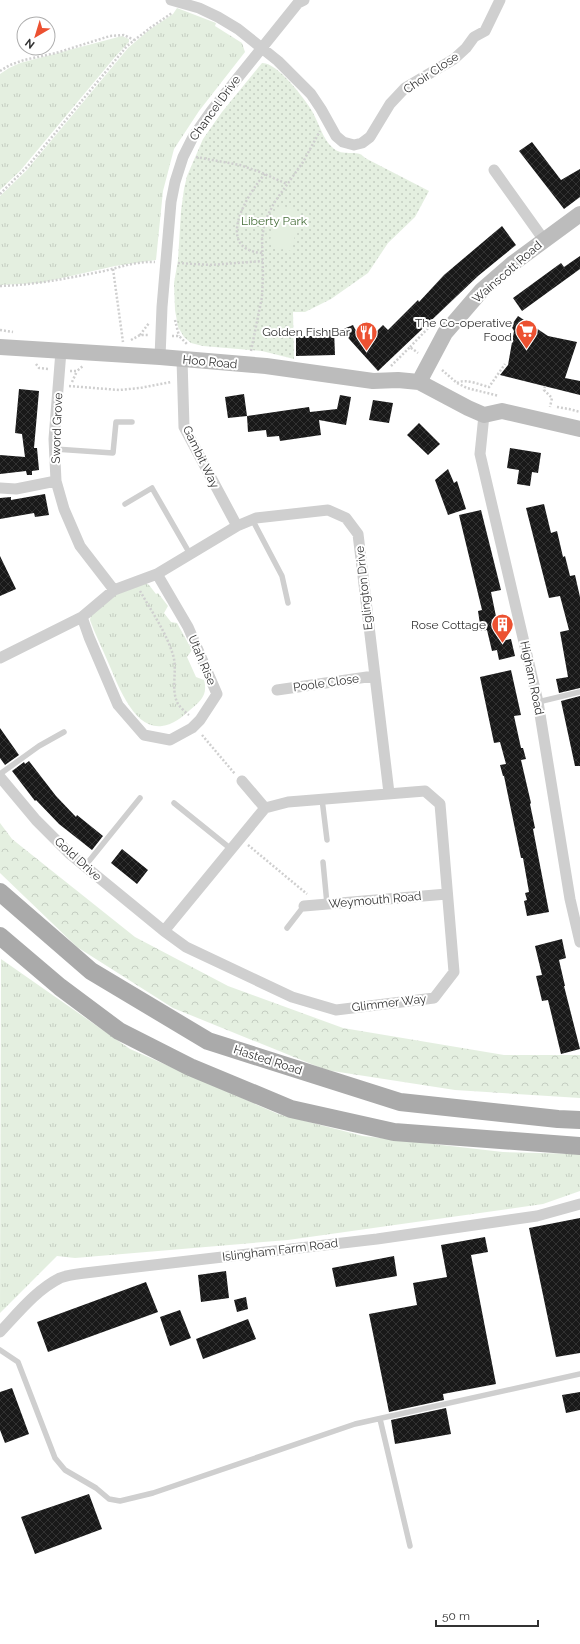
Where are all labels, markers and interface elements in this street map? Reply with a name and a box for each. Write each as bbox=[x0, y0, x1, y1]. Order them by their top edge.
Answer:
north arrow bbox=[16, 16, 56, 56]
text: N bbox=[23, 36, 37, 51]
street label: Choir Close bbox=[401, 49, 461, 97]
street label: Chancel Drive bbox=[187, 73, 243, 143]
park label: Liberty Park bbox=[241, 214, 308, 228]
street label: Wainscott Road bbox=[469, 238, 545, 306]
place label: The Co-operative Food bbox=[415, 316, 512, 344]
supermarket icon: The Co-operative Food bbox=[514, 317, 540, 350]
restaurant icon: Golden Fish Bar bbox=[353, 319, 379, 352]
place label: Golden Fish Bar bbox=[262, 325, 351, 339]
street label: Hoo Road bbox=[182, 353, 238, 371]
street label: Sword Grove bbox=[49, 392, 65, 464]
street label: Gambit Way bbox=[180, 424, 222, 491]
street label: Eglington Drive bbox=[353, 545, 375, 631]
building icon: Rose Cottage bbox=[489, 612, 515, 645]
place label: Rose Cottage bbox=[411, 618, 486, 632]
street label: Utah Rise bbox=[185, 633, 219, 687]
street label: Higham Road bbox=[517, 640, 547, 716]
street label: Poole Close bbox=[292, 671, 360, 695]
street label: Gold Drive bbox=[52, 834, 104, 884]
street label: Weymouth Road bbox=[328, 889, 422, 911]
street label: Glimmer Way bbox=[351, 991, 428, 1015]
street label: Hasted Road bbox=[232, 1042, 304, 1078]
street label: Islingham Farm Road bbox=[221, 1236, 339, 1264]
scale bar bbox=[436, 1602, 538, 1628]
text: 50 m bbox=[442, 1609, 470, 1623]

